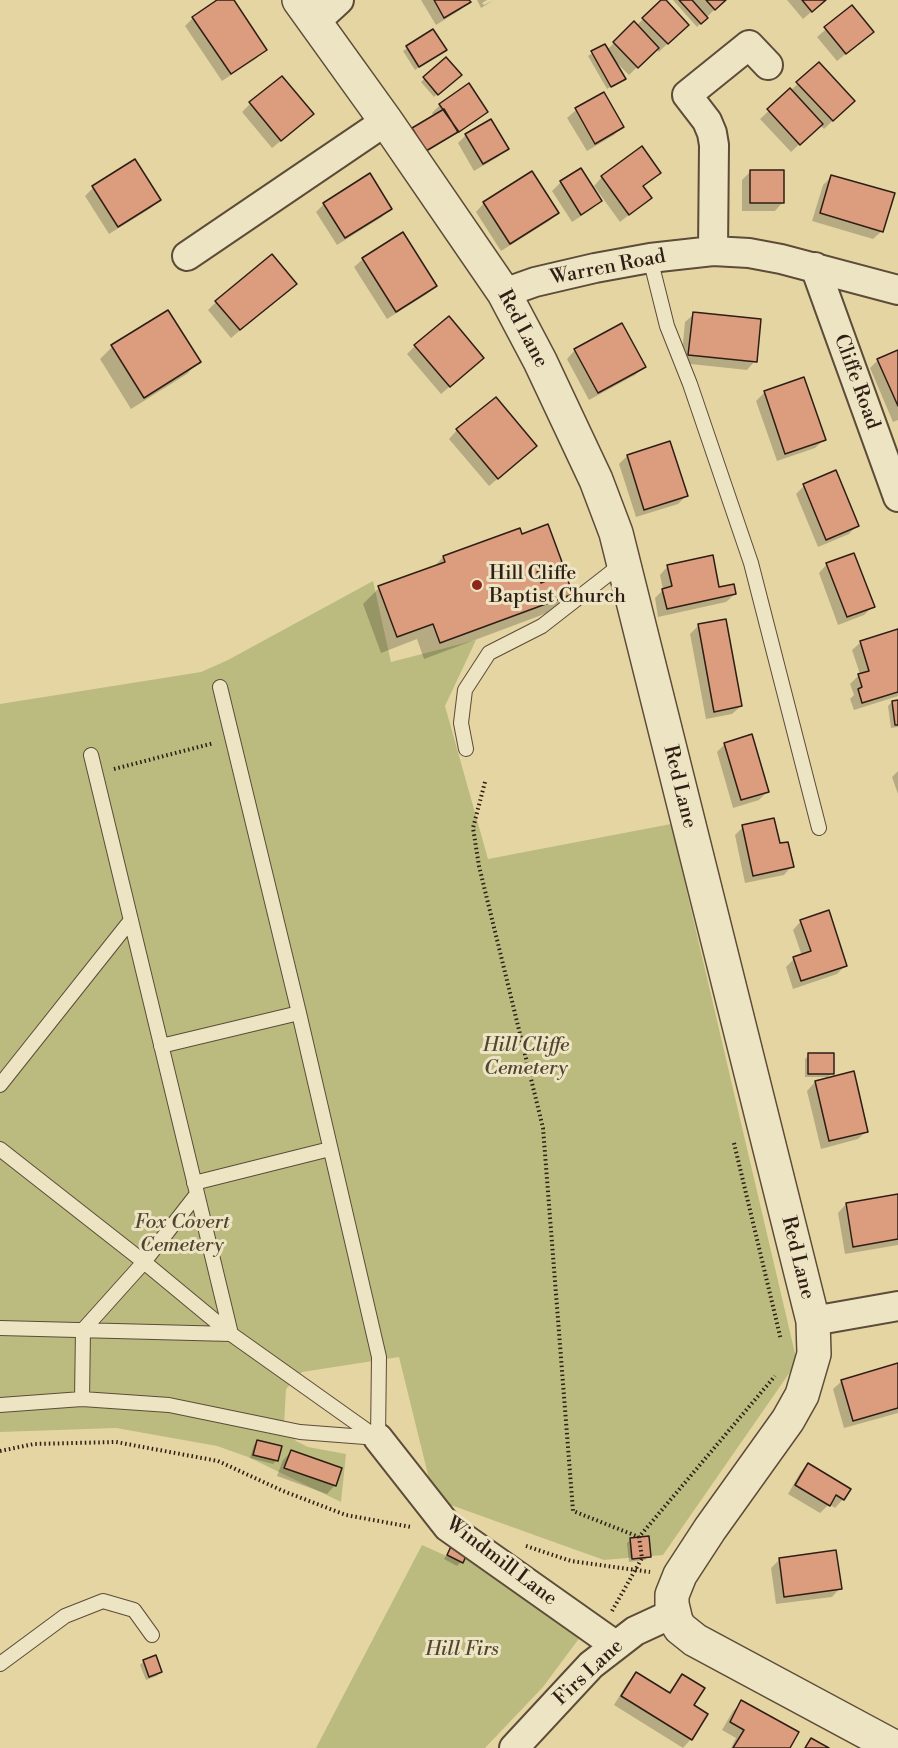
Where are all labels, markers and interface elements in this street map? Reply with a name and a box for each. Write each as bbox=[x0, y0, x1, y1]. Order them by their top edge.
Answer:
street label: Warren Road bbox=[548, 245, 668, 291]
street label: Red Lane bbox=[492, 286, 552, 372]
street label: Cliffe Road bbox=[828, 331, 884, 433]
place label: Hill Cliffe Baptist Church bbox=[489, 562, 626, 609]
marker: Hill Cliffe Baptist Church bbox=[470, 578, 484, 592]
street label: Red Lane bbox=[657, 743, 701, 831]
park label: Hill Cliffe Cemetery bbox=[483, 1034, 569, 1081]
park label: Fox Covert Cemetery bbox=[134, 1211, 230, 1258]
street label: Red Lane bbox=[775, 1214, 819, 1302]
street label: Windmill Lane bbox=[441, 1512, 561, 1612]
street label: Firs Lane bbox=[549, 1635, 629, 1711]
park label: Hill Firs bbox=[425, 1638, 499, 1662]

